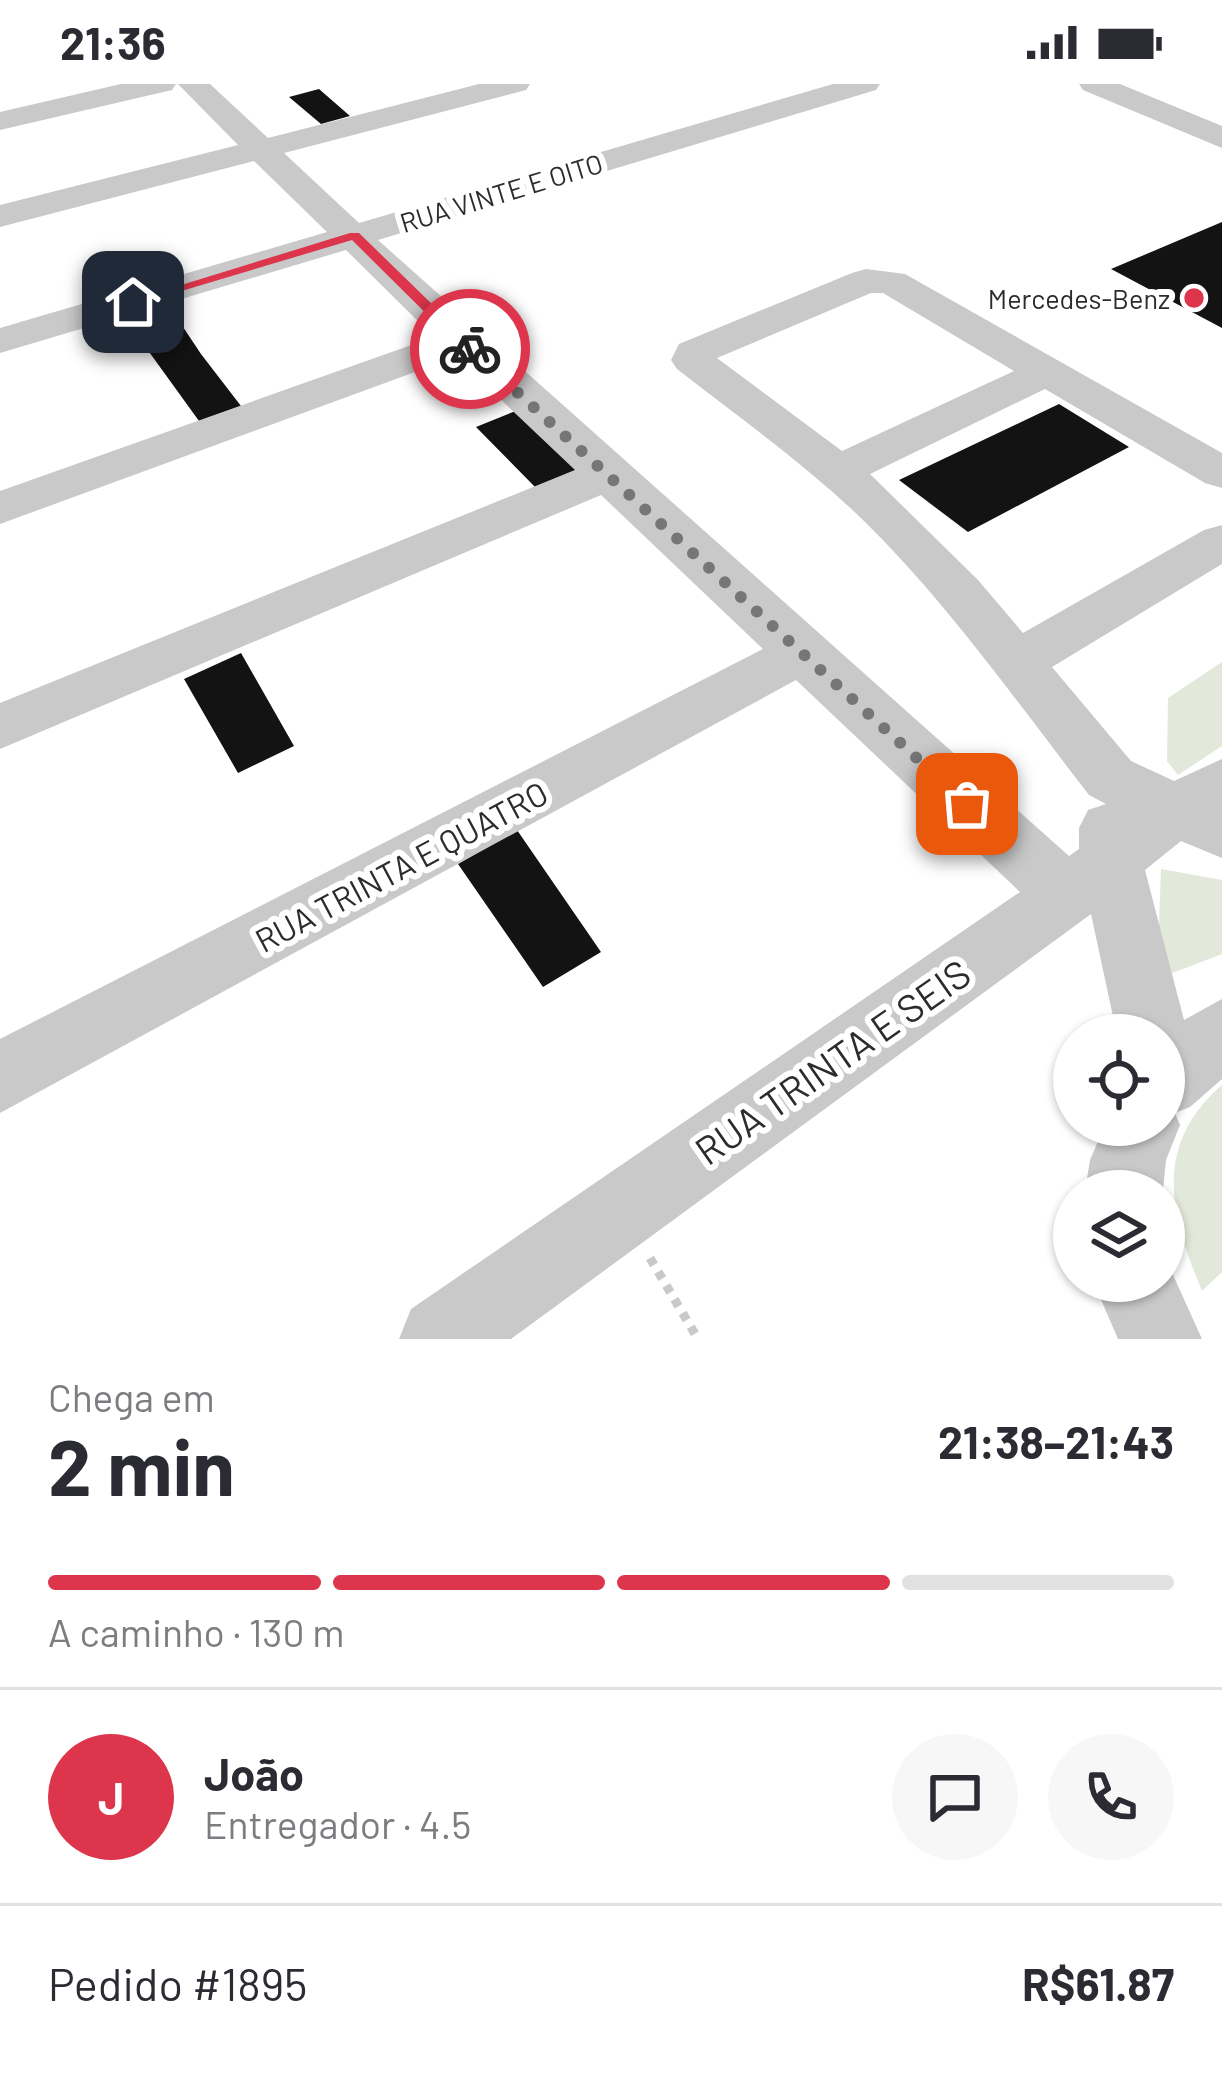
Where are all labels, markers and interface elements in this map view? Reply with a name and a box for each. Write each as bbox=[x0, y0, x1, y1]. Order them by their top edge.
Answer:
text: 21:36 bbox=[60, 15, 166, 69]
street label: RUA VINTE E OITO bbox=[396, 146, 606, 238]
pin bbox=[82, 251, 184, 353]
icon: home bbox=[100, 269, 166, 335]
place label: Mercedes-Benz bbox=[988, 282, 1170, 314]
marker: Mercedes-Benz bbox=[1181, 285, 1207, 311]
courier bbox=[410, 289, 530, 409]
icon: bike bbox=[437, 316, 503, 382]
pin bbox=[916, 753, 1018, 855]
icon: bag bbox=[934, 771, 1000, 837]
street label: RUA TRINTA E QUATRO bbox=[248, 772, 554, 960]
street label: RUA TRINTA E SEIS bbox=[685, 949, 979, 1173]
map controls bbox=[1053, 1014, 1185, 1302]
button: locate bbox=[1053, 1014, 1185, 1146]
button: layers bbox=[1053, 1170, 1185, 1302]
text: Chega em bbox=[48, 1373, 215, 1420]
text: 21:38–21:43 bbox=[938, 1414, 1174, 1468]
text: 2 min bbox=[48, 1418, 235, 1512]
text: A caminho · 130 m bbox=[48, 1608, 344, 1655]
button: chat bbox=[892, 1734, 1018, 1860]
button: phone bbox=[1048, 1734, 1174, 1860]
text: João bbox=[204, 1746, 304, 1800]
text: J bbox=[98, 1770, 124, 1824]
text: Entregador · 4.5 bbox=[204, 1800, 471, 1847]
text: Pedido #1895 bbox=[48, 1956, 307, 2010]
text: R$61.87 bbox=[1022, 1956, 1174, 2010]

